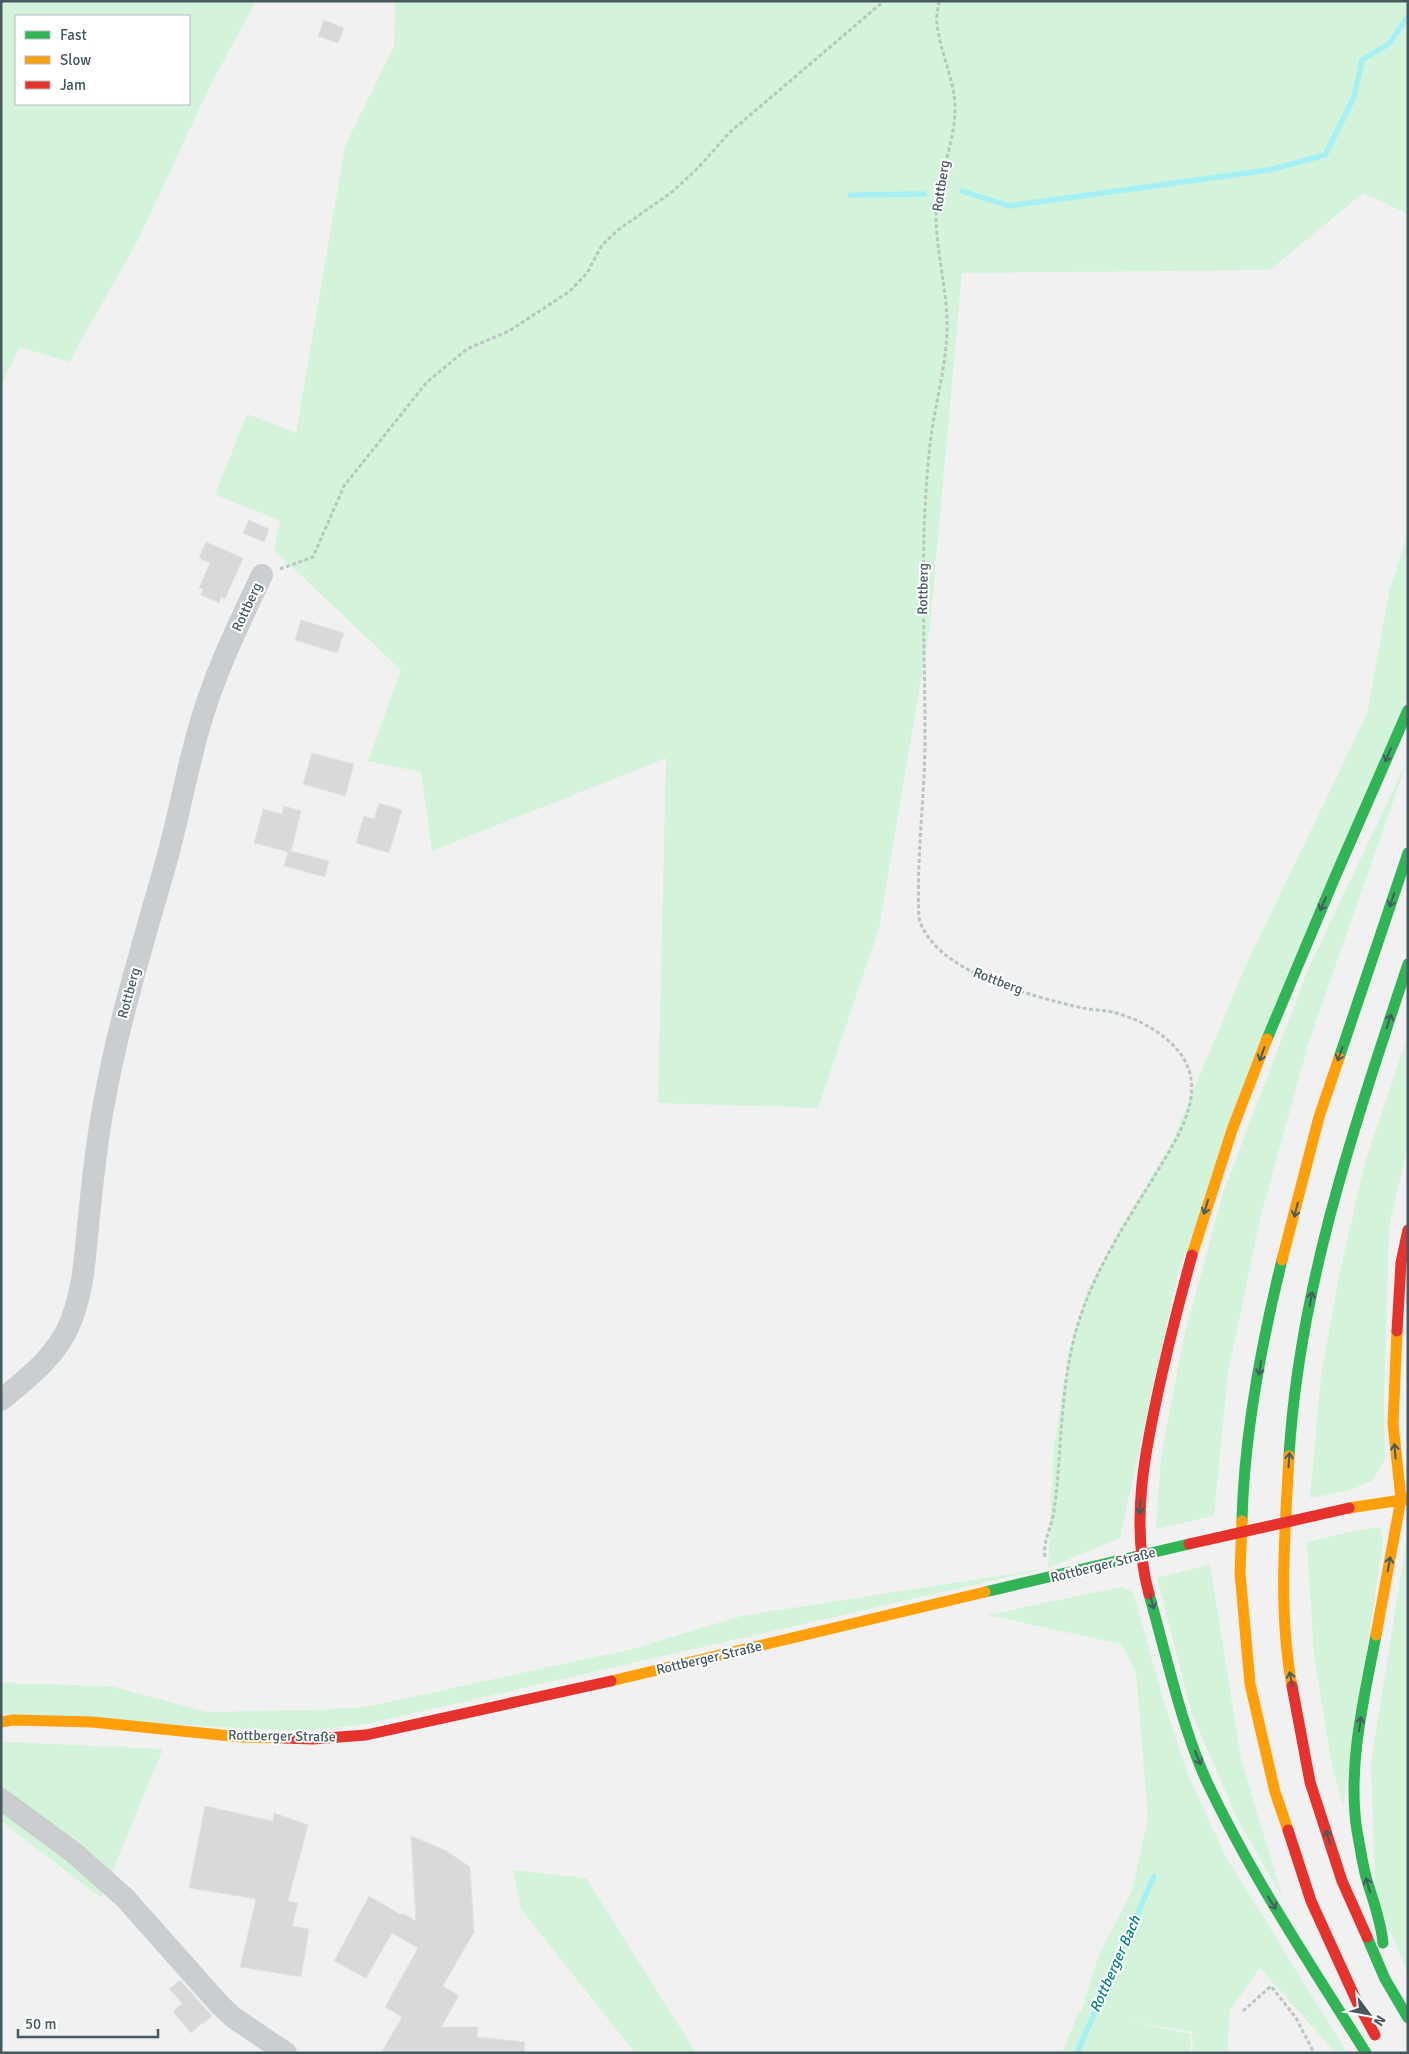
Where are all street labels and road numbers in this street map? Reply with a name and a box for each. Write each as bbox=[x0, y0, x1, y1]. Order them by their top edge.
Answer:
street label: Rottberg bbox=[929, 159, 953, 213]
street label: Rottberg bbox=[914, 563, 932, 615]
street label: Rottberg bbox=[228, 580, 266, 634]
street label: Rottberg bbox=[971, 964, 1025, 998]
street label: Rottberg bbox=[114, 966, 144, 1020]
street label: Rottberger Straße bbox=[1049, 1544, 1157, 1586]
street label: Rottberger Straße bbox=[655, 1638, 763, 1678]
street label: Rottberger Straße bbox=[228, 1727, 336, 1745]

